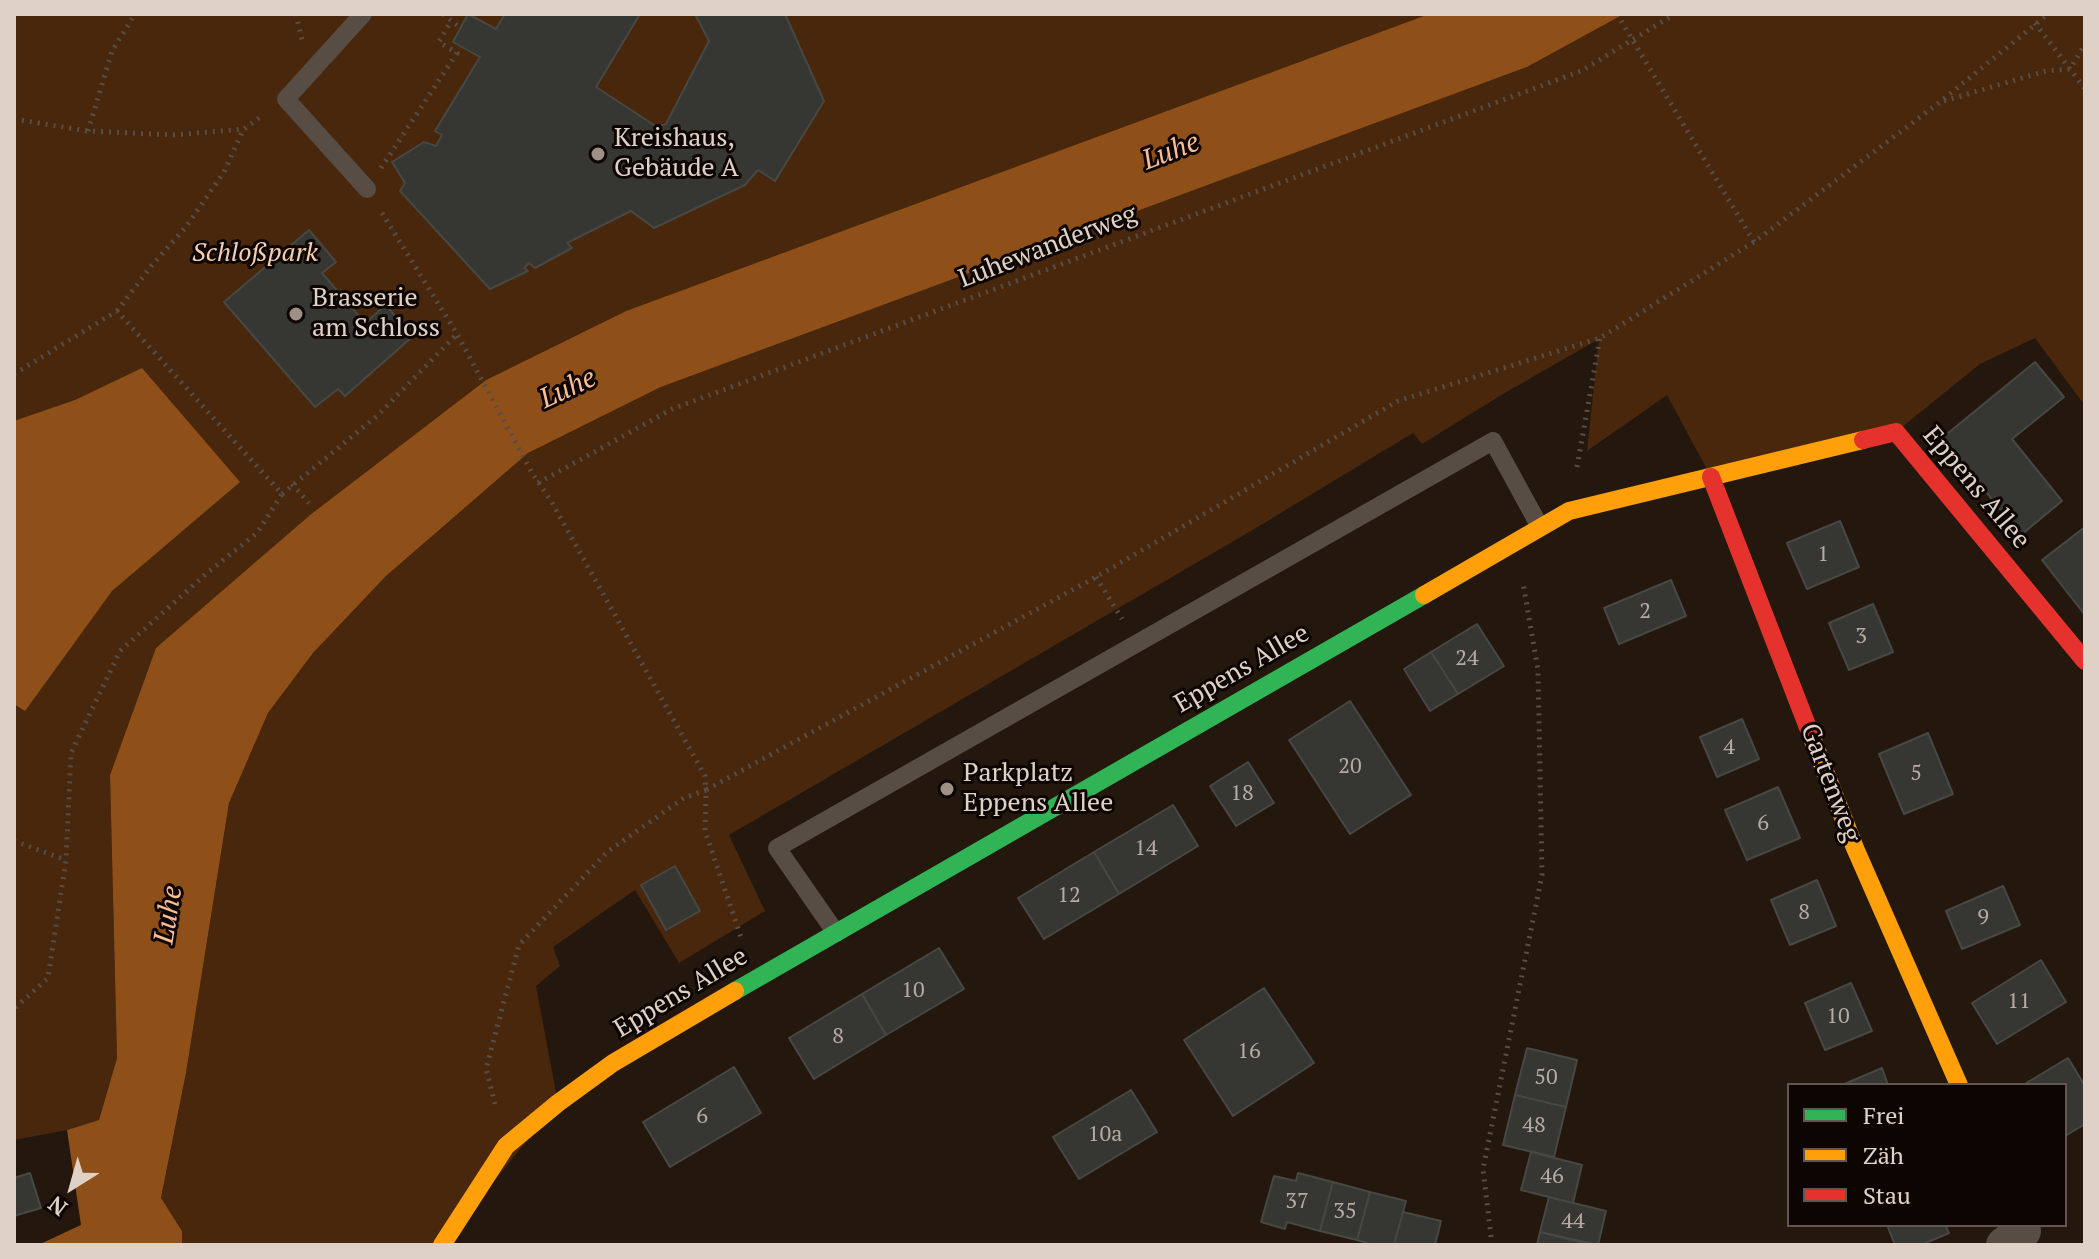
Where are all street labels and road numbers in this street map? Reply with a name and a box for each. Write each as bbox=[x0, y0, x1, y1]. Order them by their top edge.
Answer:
street label: Luhewanderweg bbox=[955, 199, 1141, 295]
street label: Eppens Allee bbox=[1916, 420, 2036, 556]
street label: Eppens Allee bbox=[1169, 618, 1315, 720]
street label: Gartenweg bbox=[1793, 719, 1867, 847]
street label: Eppens Allee bbox=[609, 941, 753, 1045]

